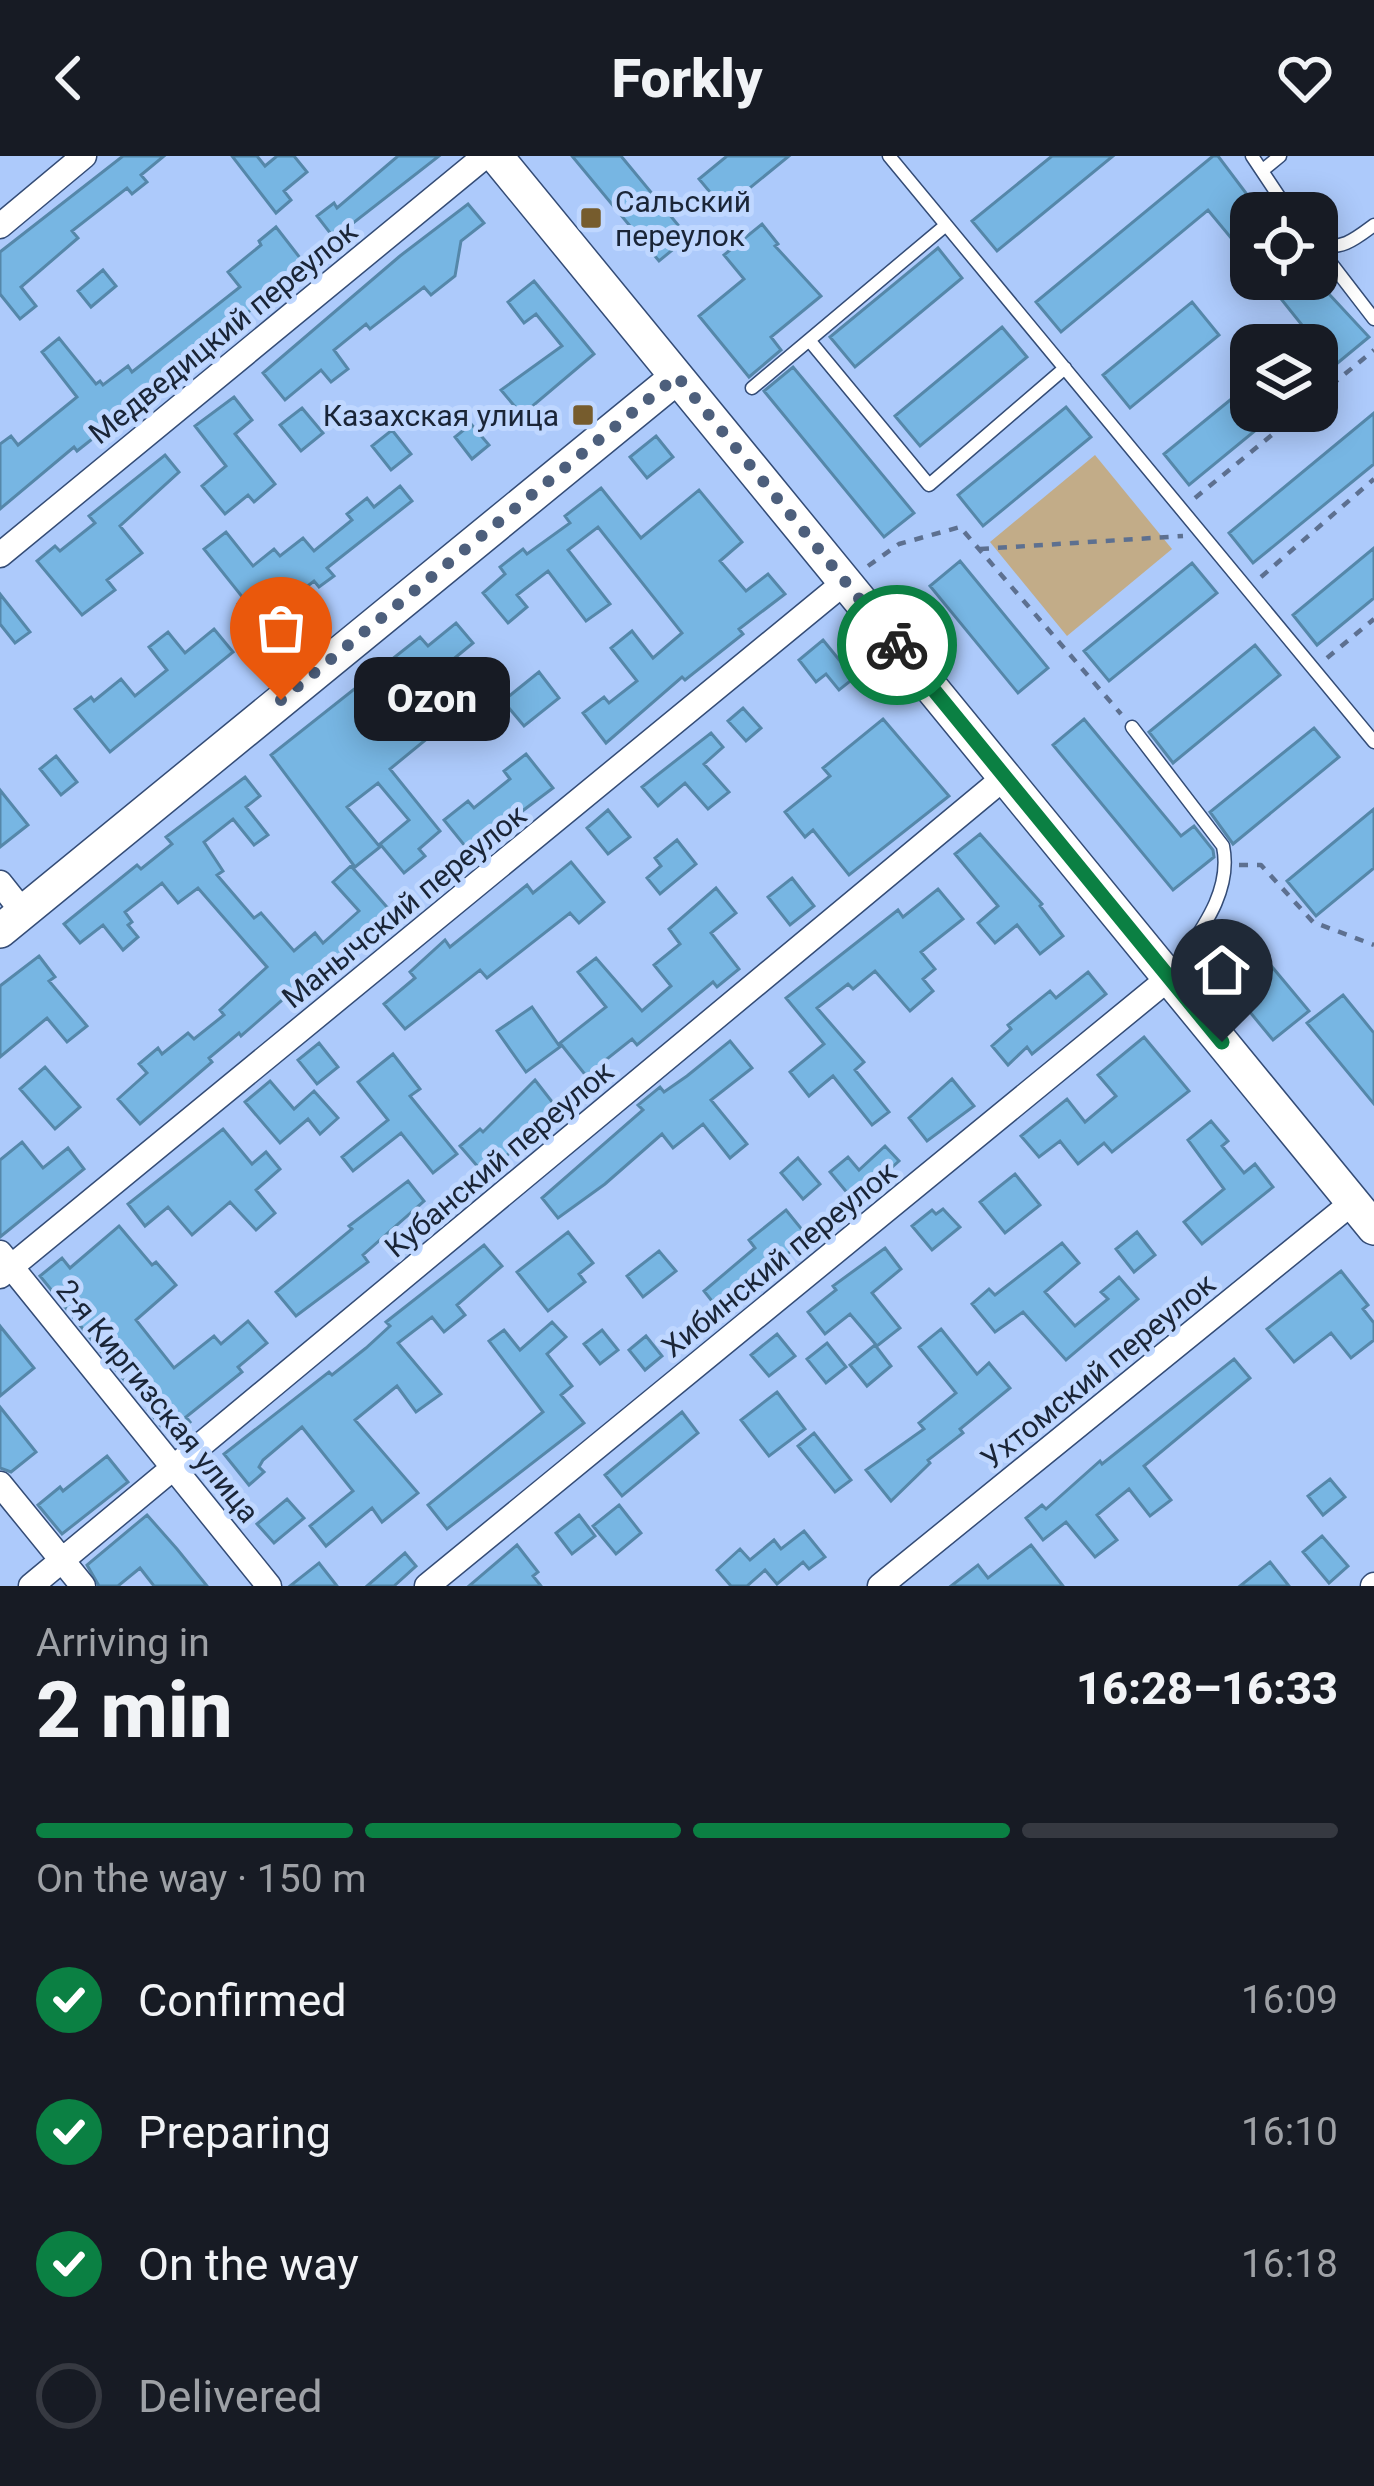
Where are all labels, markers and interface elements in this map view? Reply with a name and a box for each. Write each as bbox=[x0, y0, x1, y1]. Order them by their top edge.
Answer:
icon: back bbox=[36, 45, 102, 111]
icon: heart bbox=[1272, 45, 1338, 111]
text: Forkly bbox=[612, 47, 762, 110]
place label: Сальский переулок bbox=[615, 184, 751, 253]
map controls bbox=[1230, 192, 1338, 432]
button: locate bbox=[1230, 192, 1338, 300]
marker: Сальский переулок bbox=[578, 205, 604, 231]
street label: Медведицкий переулок bbox=[82, 213, 364, 451]
button: layers bbox=[1230, 324, 1338, 432]
place label: Казахская улица bbox=[323, 398, 559, 433]
marker: Казахская улица bbox=[570, 402, 596, 428]
pin bbox=[230, 577, 332, 700]
courier bbox=[837, 585, 957, 705]
icon: bag bbox=[248, 595, 314, 661]
icon: bike bbox=[864, 612, 930, 678]
callout: Ozon bbox=[353, 658, 509, 742]
text: Ozon bbox=[387, 676, 477, 722]
street label: Манычский переулок bbox=[275, 797, 533, 1015]
pin bbox=[1171, 919, 1273, 1042]
icon: home bbox=[1189, 937, 1255, 1003]
street label: Кубанский переулок bbox=[378, 1053, 620, 1265]
street label: Хибинский переулок bbox=[655, 1154, 903, 1364]
street label: Ухтомский переулок bbox=[974, 1266, 1222, 1476]
street label: 2-я Киргизская улица bbox=[49, 1273, 267, 1529]
text: Arriving in bbox=[36, 1620, 210, 1666]
text: 16:28–16:33 bbox=[1076, 1662, 1338, 1715]
text: 2 min bbox=[36, 1665, 233, 1756]
text: On the way · 150 m bbox=[36, 1856, 367, 1902]
icon: check bbox=[36, 1967, 102, 2033]
text: Confirmed bbox=[138, 1974, 347, 2027]
text: 16:09 bbox=[1241, 1977, 1338, 2023]
icon: check bbox=[36, 2099, 102, 2165]
text: Preparing bbox=[138, 2106, 331, 2159]
text: 16:10 bbox=[1241, 2109, 1338, 2155]
icon: check bbox=[36, 2231, 102, 2297]
text: On the way bbox=[138, 2238, 359, 2291]
text: 16:18 bbox=[1241, 2241, 1338, 2287]
text: Delivered bbox=[138, 2370, 323, 2423]

